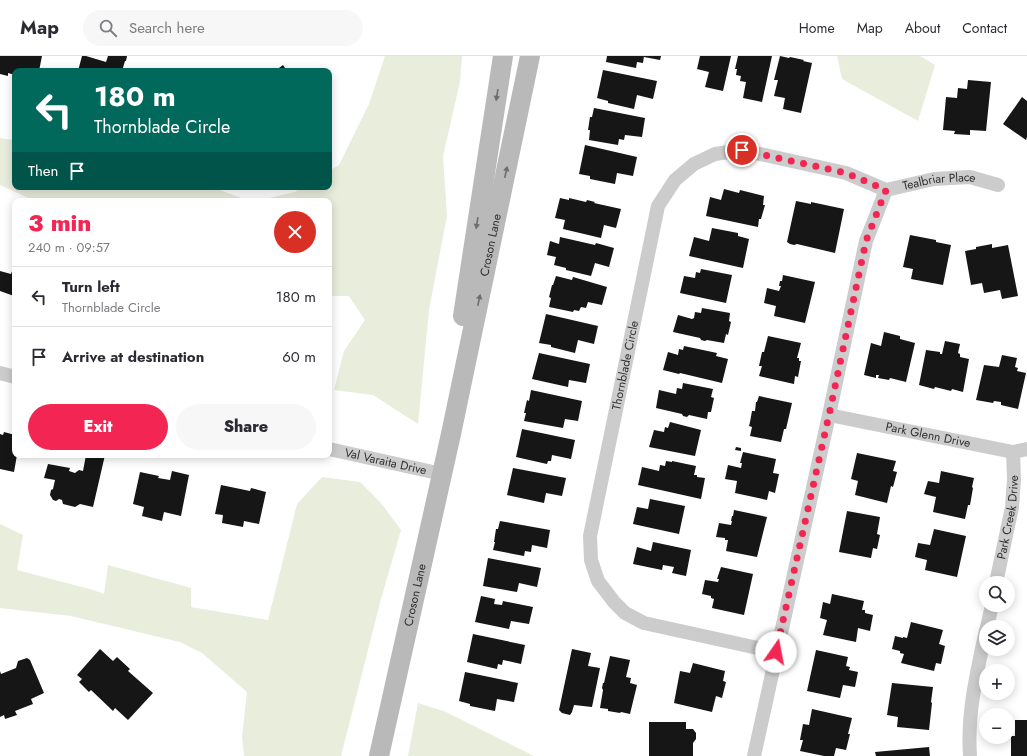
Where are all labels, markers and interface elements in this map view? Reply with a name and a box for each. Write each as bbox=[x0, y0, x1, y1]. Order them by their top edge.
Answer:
search box bbox=[83, 10, 363, 46]
text: Map bbox=[20, 14, 59, 41]
icon: search bbox=[97, 17, 119, 39]
text: Search here bbox=[129, 17, 205, 39]
text: Home bbox=[799, 18, 835, 38]
text: Map bbox=[857, 18, 883, 38]
text: About bbox=[905, 18, 940, 38]
text: Contact bbox=[962, 18, 1007, 38]
text: 180 m bbox=[94, 76, 176, 117]
icon: left bbox=[28, 84, 80, 136]
one-way arrow bbox=[494, 88, 500, 101]
text: Thornblade Circle bbox=[94, 114, 230, 140]
pin bbox=[725, 133, 759, 167]
icon: arrive bbox=[731, 139, 753, 161]
text: Then bbox=[28, 160, 58, 182]
icon: arrive bbox=[66, 160, 88, 182]
one-way arrow bbox=[503, 166, 509, 178]
street label: Tealbriar Place bbox=[901, 168, 978, 195]
text: 3 min bbox=[28, 205, 92, 240]
button: close bbox=[274, 211, 316, 253]
street label: Croson Lane bbox=[475, 212, 506, 278]
one-way arrow bbox=[474, 217, 480, 229]
text: 240 m · 09:57 bbox=[28, 238, 110, 257]
text: Turn left bbox=[62, 276, 120, 298]
icon: left bbox=[28, 286, 50, 308]
text: 180 m bbox=[276, 286, 316, 308]
one-way arrow bbox=[476, 293, 482, 306]
text: Thornblade Circle bbox=[62, 298, 160, 317]
street label: Thornblade Circle bbox=[607, 319, 643, 412]
icon: arrive bbox=[28, 346, 50, 368]
text: Arrive at destination bbox=[62, 346, 204, 368]
text: 60 m bbox=[282, 346, 316, 368]
button: Exit bbox=[28, 404, 168, 450]
button: Share bbox=[176, 404, 316, 450]
street label: Park Glenn Drive bbox=[884, 418, 972, 452]
street label: Val Varaita Drive bbox=[343, 444, 428, 479]
street label: Park Creek Drive bbox=[992, 475, 1023, 561]
street label: Croson Lane bbox=[399, 562, 431, 628]
map controls bbox=[979, 576, 1015, 744]
button: search bbox=[979, 576, 1015, 612]
button: layers bbox=[979, 620, 1015, 656]
position arrow bbox=[755, 631, 797, 673]
button: + bbox=[979, 664, 1015, 700]
button: − bbox=[979, 708, 1015, 744]

